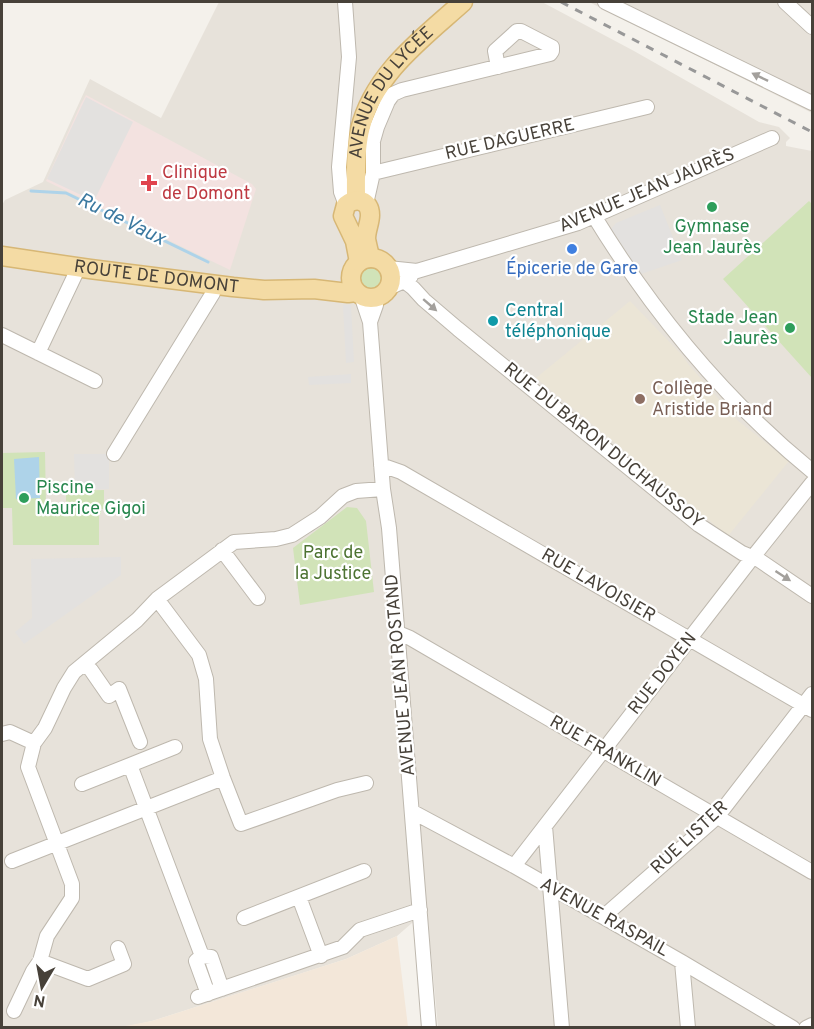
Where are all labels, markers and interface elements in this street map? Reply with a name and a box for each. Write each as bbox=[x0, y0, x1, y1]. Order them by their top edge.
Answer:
street label: AVENUE DU LYCÉE bbox=[345, 21, 439, 160]
one-way arrow bbox=[751, 73, 768, 82]
street label: RUE DAGUERRE bbox=[443, 114, 577, 166]
street label: AVENUE JEAN JAURÈS bbox=[555, 142, 738, 238]
place label: Clinique de Domont bbox=[162, 162, 250, 206]
marker: Clinique de Domont bbox=[140, 174, 158, 192]
water label: Ru de Vaux bbox=[73, 187, 170, 253]
marker: Gymnase Jean Jaurès bbox=[705, 200, 719, 214]
place label: Gymnase Jean Jaurès bbox=[663, 216, 761, 260]
marker: Épicerie de Gare bbox=[565, 242, 579, 256]
street label: ROUTE DE DOMONT bbox=[72, 255, 240, 299]
place label: Épicerie de Gare bbox=[506, 256, 638, 281]
one-way arrow bbox=[422, 299, 438, 312]
place label: Central téléphonique bbox=[505, 300, 611, 344]
place label: Stade Jean Jaurès bbox=[688, 307, 778, 351]
marker: Central téléphonique bbox=[486, 314, 500, 328]
marker: Stade Jean Jaurès bbox=[783, 321, 797, 335]
street label: RUE DU BARON DUCHAUSSOY bbox=[498, 358, 708, 534]
place label: Collège Aristide Briand bbox=[652, 378, 773, 422]
marker: Collège Aristide Briand bbox=[633, 392, 647, 406]
place label: Piscine Maurice Gigoi bbox=[36, 477, 146, 521]
marker: Piscine Maurice Gigoi bbox=[17, 491, 31, 505]
park label: Parc de la Justice bbox=[295, 542, 371, 586]
street label: RUE LAVOISIER bbox=[537, 544, 659, 628]
one-way arrow bbox=[775, 570, 791, 581]
street label: AVENUE JEAN ROSTAND bbox=[381, 573, 421, 777]
street label: RUE DOYEN bbox=[624, 628, 702, 720]
street label: RUE FRANKLIN bbox=[545, 711, 665, 793]
street label: RUE LISTER bbox=[646, 796, 734, 880]
street label: AVENUE RASPAIL bbox=[536, 873, 672, 963]
north arrow bbox=[12, 957, 72, 1017]
text: N bbox=[32, 989, 47, 1011]

